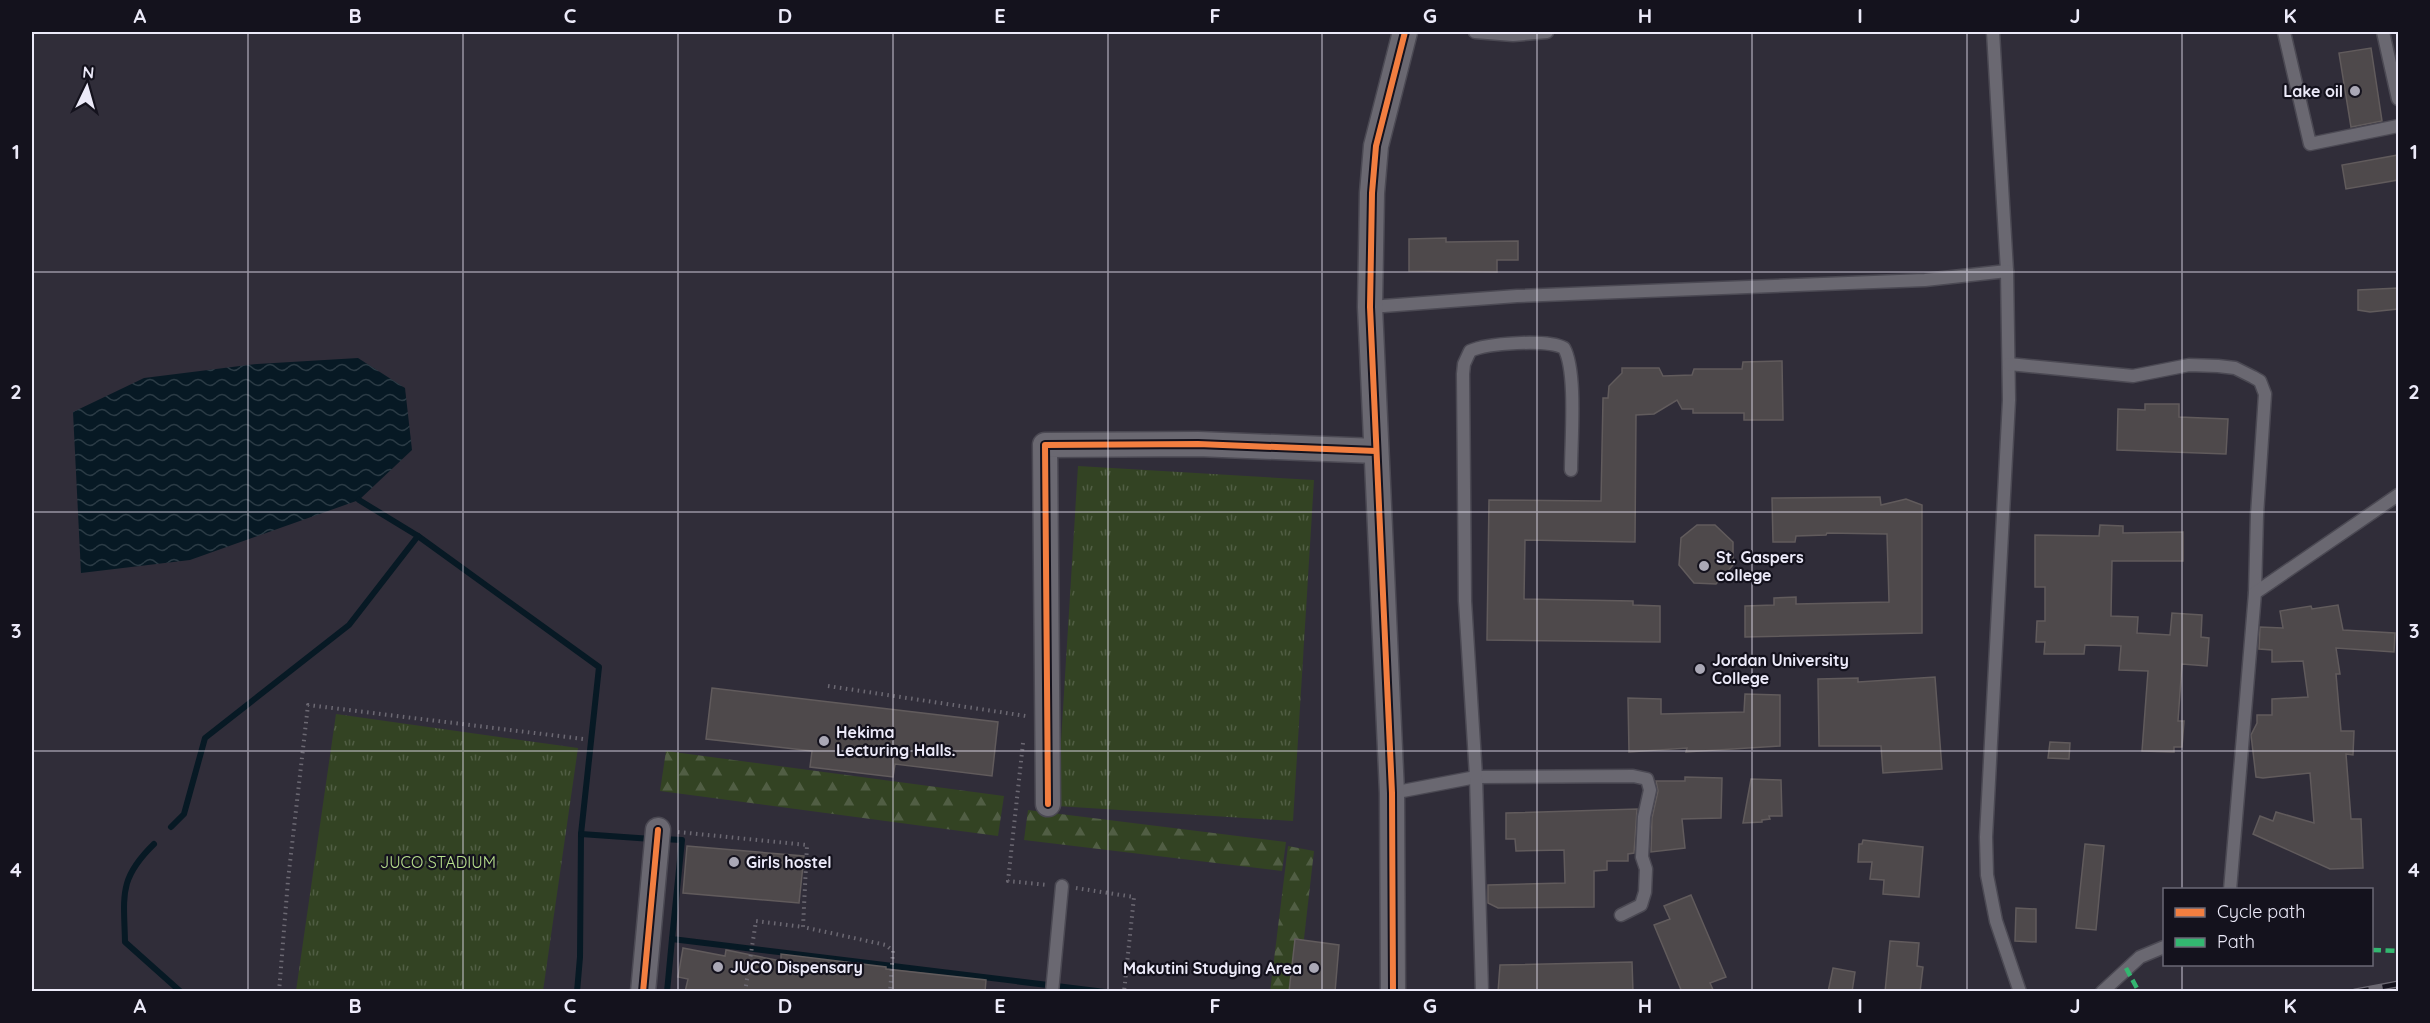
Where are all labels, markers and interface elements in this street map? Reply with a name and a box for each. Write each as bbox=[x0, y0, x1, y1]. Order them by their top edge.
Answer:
text: A bbox=[134, 3, 147, 28]
text: B bbox=[348, 3, 362, 28]
text: C bbox=[564, 3, 577, 28]
text: D bbox=[778, 3, 792, 28]
text: E bbox=[994, 3, 1006, 28]
text: F bbox=[1209, 3, 1221, 28]
text: G bbox=[1423, 3, 1437, 28]
text: H bbox=[1638, 3, 1652, 28]
text: I bbox=[1857, 3, 1863, 28]
text: J bbox=[2069, 3, 2081, 28]
text: K bbox=[2283, 3, 2297, 28]
north arrow bbox=[57, 57, 117, 117]
text: N bbox=[82, 62, 95, 83]
place label: Lake oil bbox=[2283, 81, 2343, 101]
marker: Lake oil bbox=[2348, 84, 2362, 98]
text: 1 bbox=[12, 139, 20, 164]
text: 1 bbox=[2410, 139, 2418, 164]
text: 2 bbox=[10, 379, 22, 404]
text: 2 bbox=[2408, 379, 2420, 404]
place label: St. Gaspers college bbox=[1716, 547, 1804, 585]
marker: St. Gaspers college bbox=[1697, 559, 1711, 573]
text: 3 bbox=[11, 618, 21, 643]
text: 3 bbox=[2409, 618, 2419, 643]
place label: Jordan University College bbox=[1712, 650, 1849, 688]
marker: Jordan University College bbox=[1693, 662, 1707, 676]
place label: Hekima Lecturing Halls. bbox=[836, 722, 956, 760]
marker: Hekima Lecturing Halls. bbox=[817, 734, 831, 748]
park label: JUCO STADIUM bbox=[380, 852, 496, 872]
place label: Girls hostel bbox=[746, 852, 832, 872]
marker: Girls hostel bbox=[727, 855, 741, 869]
text: 4 bbox=[10, 857, 22, 882]
text: 4 bbox=[2408, 857, 2420, 882]
legend bbox=[2163, 888, 2373, 966]
text: Cycle path bbox=[2217, 900, 2305, 923]
text: Path bbox=[2217, 930, 2255, 953]
place label: JUCO Dispensary bbox=[730, 957, 863, 977]
place label: Makutini Studying Area bbox=[1123, 958, 1302, 978]
marker: JUCO Dispensary bbox=[711, 960, 725, 974]
marker: Makutini Studying Area bbox=[1307, 961, 1321, 975]
text: A bbox=[134, 993, 147, 1018]
text: B bbox=[348, 993, 362, 1018]
text: C bbox=[564, 993, 577, 1018]
text: D bbox=[778, 993, 792, 1018]
text: E bbox=[994, 993, 1006, 1018]
text: F bbox=[1209, 993, 1221, 1018]
text: G bbox=[1423, 993, 1437, 1018]
text: H bbox=[1638, 993, 1652, 1018]
text: I bbox=[1857, 993, 1863, 1018]
text: J bbox=[2069, 993, 2081, 1018]
text: K bbox=[2283, 993, 2297, 1018]

